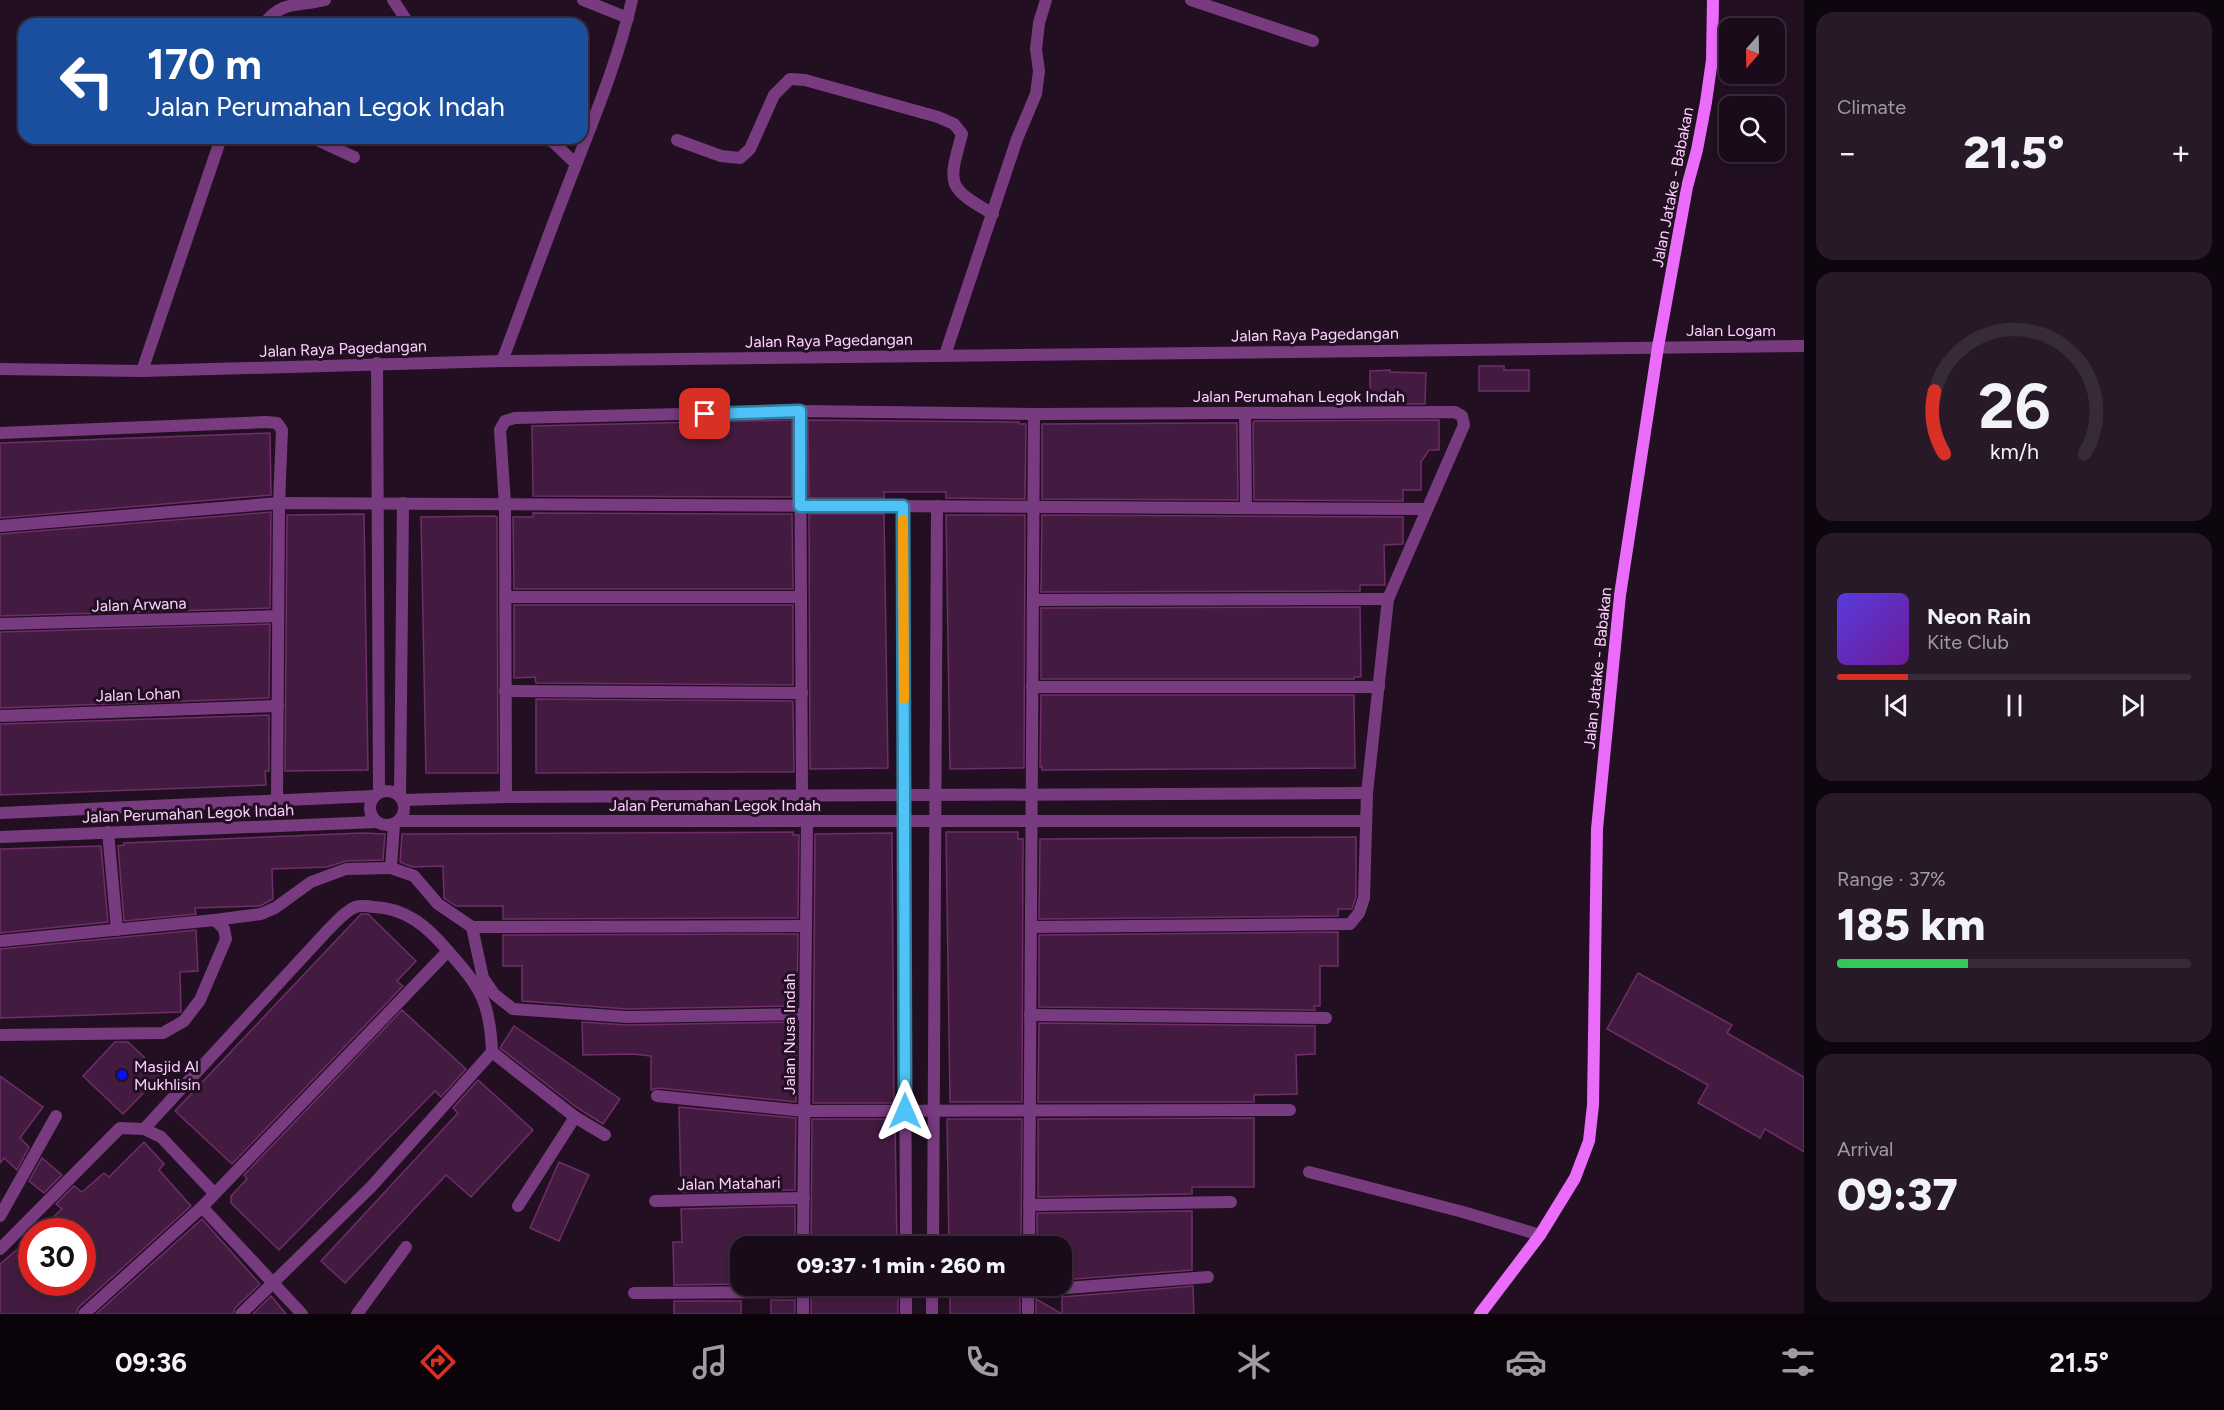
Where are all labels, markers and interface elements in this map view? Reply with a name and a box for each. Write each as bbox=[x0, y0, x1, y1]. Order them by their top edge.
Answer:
north arrow bbox=[1719, 18, 1785, 84]
map controls bbox=[1719, 18, 1785, 162]
text: 170 m bbox=[147, 39, 262, 90]
icon: left bbox=[48, 42, 126, 120]
text: Jalan Perumahan Legok Indah bbox=[147, 90, 505, 123]
text: Climate bbox=[1837, 95, 1906, 119]
button: search bbox=[1719, 96, 1785, 162]
street label: Jalan Jatake - Babakan bbox=[1648, 105, 1697, 269]
text: 21.5° bbox=[1963, 125, 2065, 179]
text: − bbox=[1837, 133, 1858, 172]
text: + bbox=[2170, 133, 2191, 172]
street label: Jalan Logam bbox=[1686, 321, 1776, 340]
street label: Jalan Raya Pagedangan bbox=[1231, 324, 1399, 345]
street label: Jalan Raya Pagedangan bbox=[745, 330, 913, 351]
street label: Jalan Raya Pagedangan bbox=[259, 336, 427, 361]
text: 26 bbox=[1978, 369, 2050, 444]
street label: Jalan Perumahan Legok Indah bbox=[1193, 387, 1405, 406]
pin bbox=[679, 388, 730, 439]
icon: arrive bbox=[688, 397, 721, 430]
text: km/h bbox=[1990, 439, 2038, 464]
street label: Jalan Jatake - Babakan bbox=[1580, 586, 1615, 750]
street label: Jalan Arwana bbox=[91, 593, 187, 616]
text: Neon Rain bbox=[1927, 603, 2031, 630]
text: Kite Club bbox=[1927, 630, 2009, 654]
street label: Jalan Lohan bbox=[95, 684, 181, 705]
icon: previous bbox=[1880, 689, 1913, 722]
icon: pause bbox=[1998, 689, 2031, 722]
icon: next bbox=[2116, 689, 2149, 722]
street label: Jalan Perumahan Legok Indah bbox=[609, 796, 821, 815]
street label: Jalan Perumahan Legok Indah bbox=[82, 800, 294, 827]
text: Range · 37% bbox=[1837, 867, 1946, 891]
text: 185 km bbox=[1837, 897, 1985, 951]
street label: Jalan Nusa Indah bbox=[780, 973, 799, 1095]
place label: Masjid Al Mukhlisin bbox=[134, 1057, 201, 1094]
marker: Masjid Al Mukhlisin bbox=[115, 1068, 129, 1082]
position arrow bbox=[873, 1079, 937, 1143]
text: Arrival bbox=[1837, 1137, 1893, 1161]
text: 09:37 bbox=[1837, 1167, 1958, 1221]
street label: Jalan Matahari bbox=[677, 1173, 781, 1194]
speed limit sign: 30 bbox=[18, 1218, 96, 1296]
text: 09:37 · 1 min · 260 m bbox=[797, 1252, 1005, 1279]
icon: directions bbox=[417, 1341, 459, 1383]
icon: music bbox=[689, 1341, 731, 1383]
icon: phone bbox=[961, 1341, 1003, 1383]
icon: climate bbox=[1233, 1341, 1275, 1383]
icon: car bbox=[1505, 1341, 1547, 1383]
icon: filters bbox=[1777, 1341, 1819, 1383]
text: 09:36 bbox=[115, 1346, 187, 1379]
text: 21.5° bbox=[2049, 1346, 2109, 1379]

